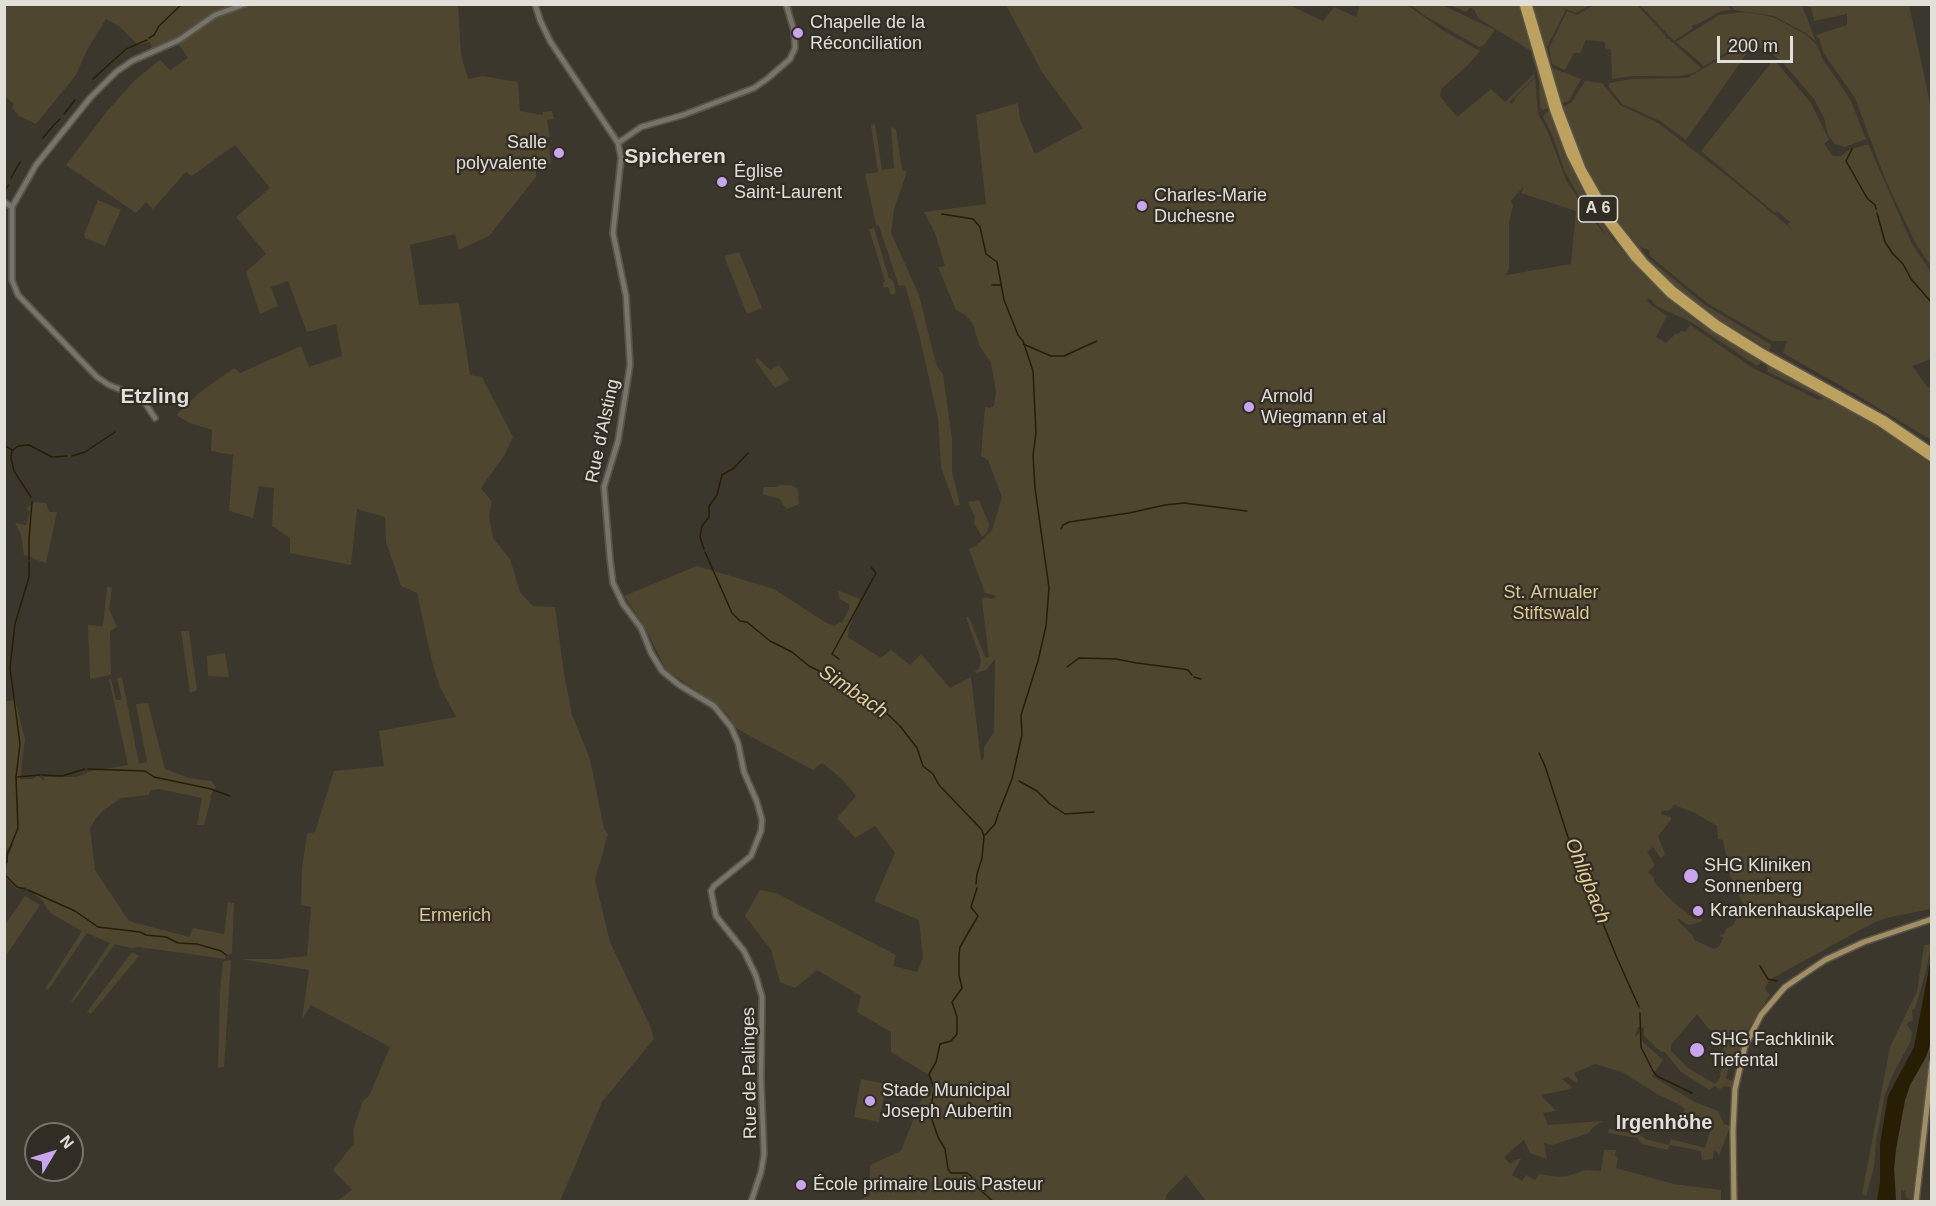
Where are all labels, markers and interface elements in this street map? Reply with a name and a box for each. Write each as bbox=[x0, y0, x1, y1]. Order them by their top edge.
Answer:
place label: Chapelle de la Réconciliation bbox=[810, 12, 925, 54]
scale bar bbox=[1720, 24, 1796, 62]
marker: Chapelle de la Réconciliation bbox=[791, 26, 805, 40]
text: 200 m bbox=[1728, 36, 1778, 56]
place label: Salle polyvalente bbox=[456, 132, 547, 174]
district label: Spicheren bbox=[624, 144, 726, 170]
marker: Salle polyvalente bbox=[552, 146, 566, 160]
place label: Église Saint-Laurent bbox=[734, 161, 842, 204]
marker: Église Saint-Laurent bbox=[715, 175, 729, 189]
place label: Charles-Marie Duchesne bbox=[1154, 185, 1267, 228]
road number: A 6 bbox=[1578, 196, 1618, 222]
marker: Charles-Marie Duchesne bbox=[1135, 199, 1149, 213]
street label: Rue d'Alsting bbox=[581, 377, 625, 485]
district label: Etzling bbox=[121, 384, 189, 410]
place label: Arnold Wiegmann et al bbox=[1261, 386, 1386, 428]
marker: Arnold Wiegmann et al bbox=[1242, 400, 1256, 414]
park label: St. Arnualer Stiftswald bbox=[1503, 582, 1599, 624]
water label: Simbach bbox=[814, 660, 892, 724]
water label: Ohligbach bbox=[1559, 835, 1615, 927]
place label: SHG Kliniken Sonnenberg bbox=[1704, 855, 1811, 898]
marker: SHG Kliniken Sonnenberg bbox=[1682, 867, 1700, 885]
place label: Krankenhauskapelle bbox=[1710, 900, 1873, 922]
marker: Krankenhauskapelle bbox=[1691, 904, 1705, 918]
park label: Ermerich bbox=[419, 905, 491, 927]
street label: Rue de Palinges bbox=[738, 1007, 762, 1139]
place label: SHG Fachklinik Tiefental bbox=[1710, 1029, 1834, 1072]
marker: SHG Fachklinik Tiefental bbox=[1688, 1041, 1706, 1059]
place label: Stade Municipal Joseph Aubertin bbox=[882, 1080, 1012, 1122]
marker: Stade Municipal Joseph Aubertin bbox=[863, 1094, 877, 1108]
district label: Irgenhöhe bbox=[1616, 1111, 1712, 1135]
north arrow bbox=[24, 1122, 84, 1182]
text: N bbox=[57, 1132, 77, 1152]
place label: École primaire Louis Pasteur bbox=[813, 1174, 1043, 1196]
marker: École primaire Louis Pasteur bbox=[794, 1178, 808, 1192]

